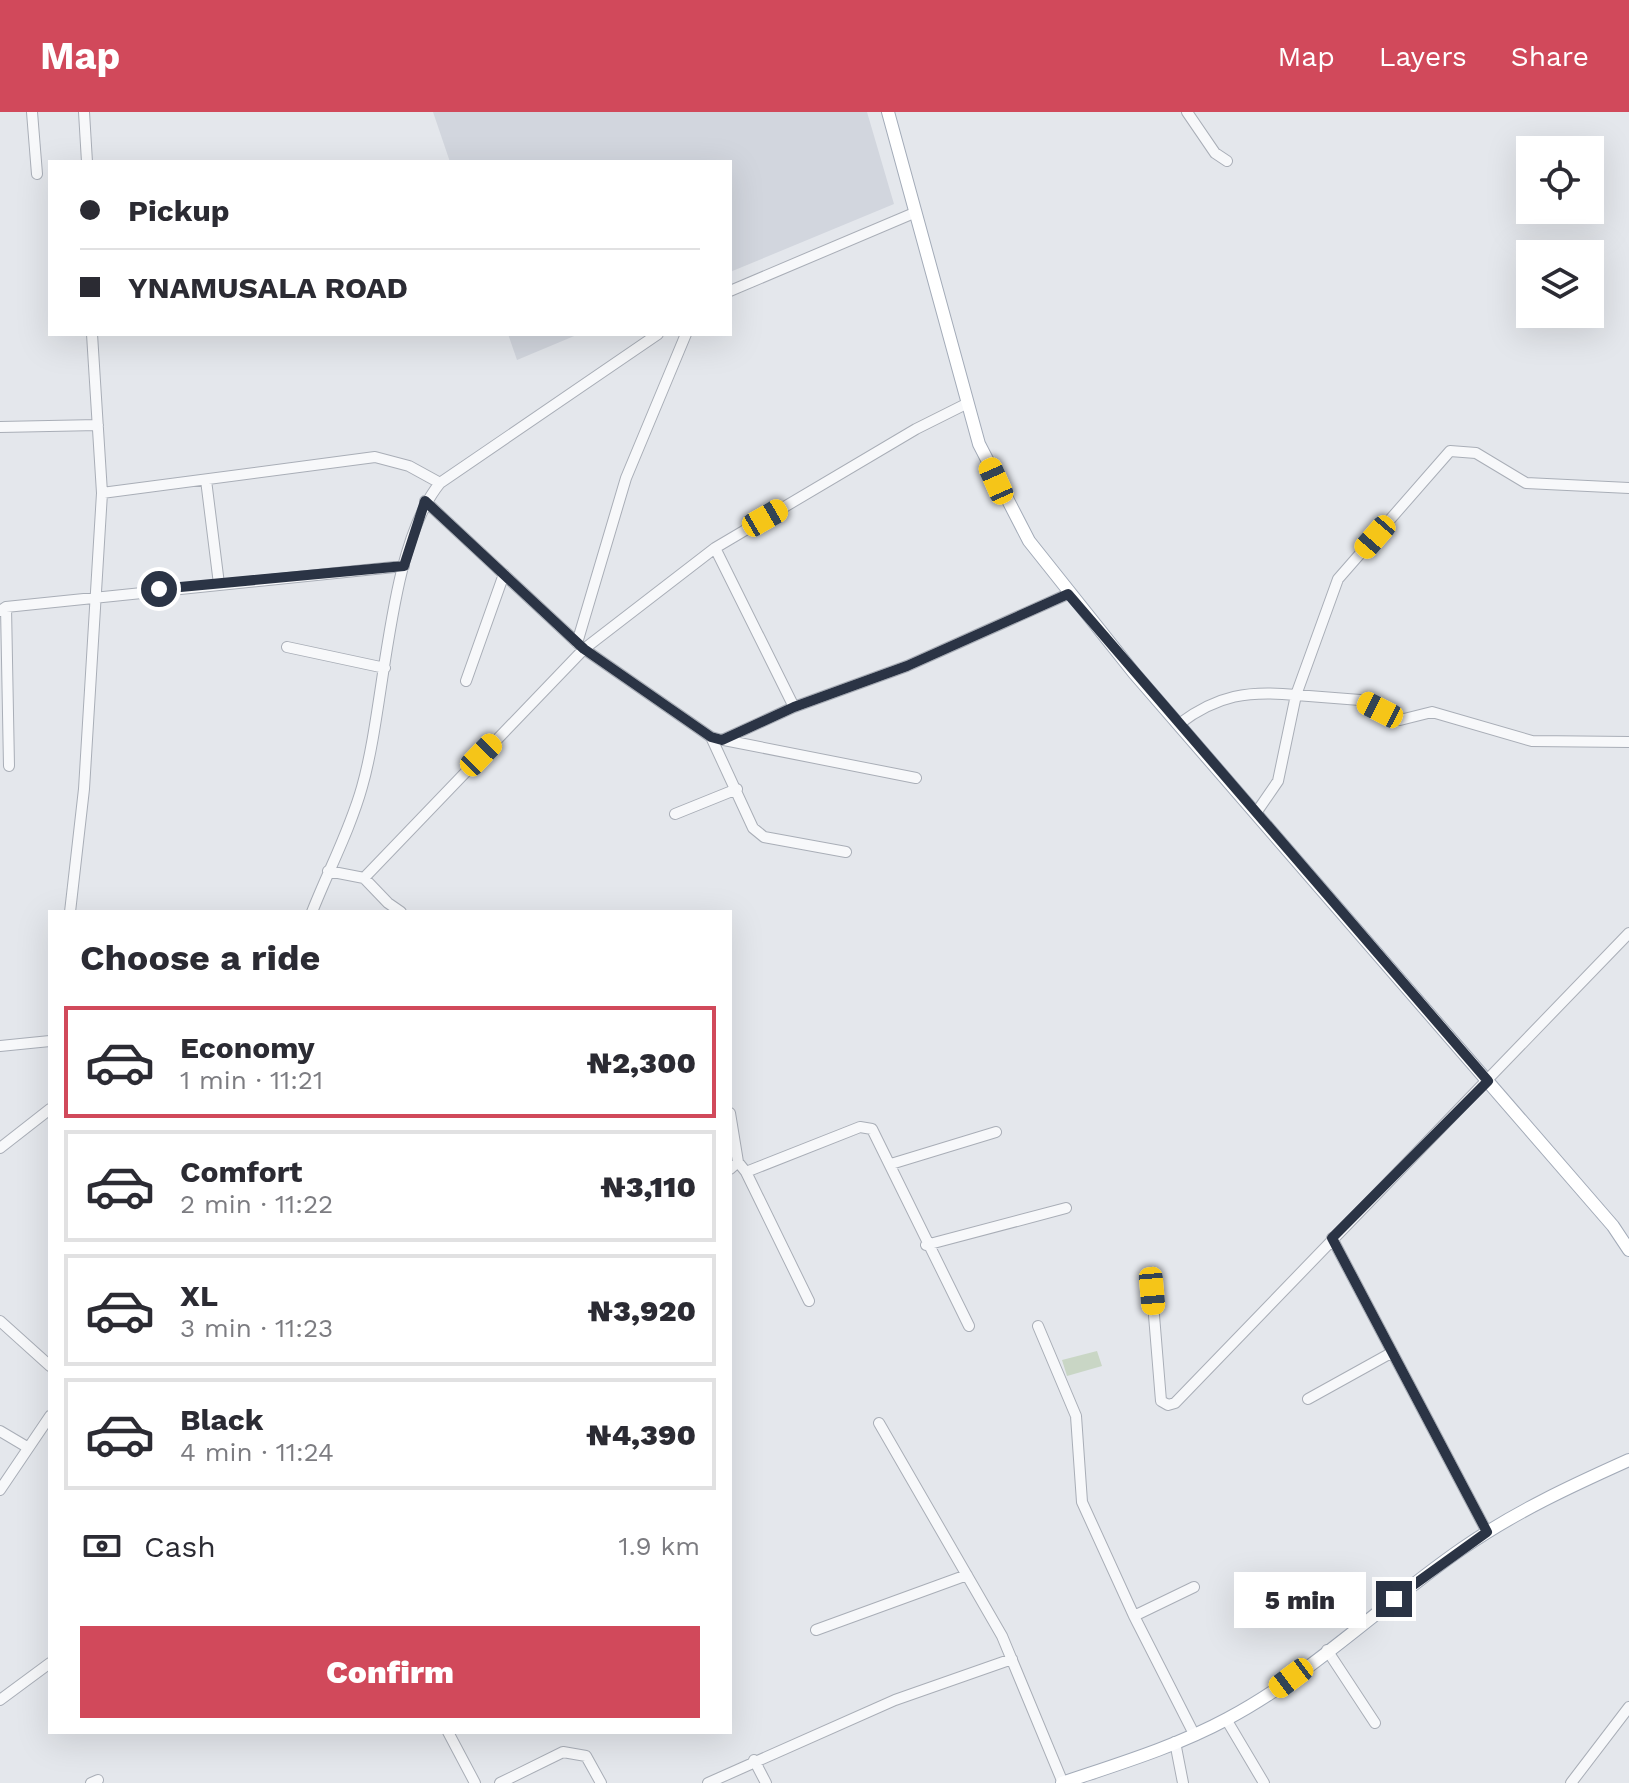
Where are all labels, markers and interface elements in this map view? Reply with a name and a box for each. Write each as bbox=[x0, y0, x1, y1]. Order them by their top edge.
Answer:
text: Map bbox=[40, 34, 120, 78]
text: Map bbox=[1278, 40, 1335, 73]
text: Layers bbox=[1379, 40, 1467, 73]
text: Share bbox=[1511, 40, 1589, 73]
map controls bbox=[1516, 136, 1604, 328]
button: locate bbox=[1516, 136, 1604, 224]
text: Pickup bbox=[128, 193, 230, 228]
button: layers bbox=[1516, 240, 1604, 328]
text: YNAMUSALA ROAD bbox=[128, 270, 408, 305]
car bbox=[975, 454, 1017, 508]
car bbox=[738, 496, 792, 540]
car bbox=[1350, 511, 1400, 563]
route start bbox=[141, 571, 177, 607]
car bbox=[1353, 688, 1407, 732]
car bbox=[456, 729, 506, 781]
text: Choose a ride bbox=[80, 937, 320, 979]
icon: car bbox=[84, 1026, 156, 1098]
text: Economy bbox=[180, 1030, 315, 1065]
text: ₦2,300 bbox=[587, 1045, 696, 1080]
text: 1 min · 11:21 bbox=[180, 1065, 323, 1095]
icon: car bbox=[84, 1150, 156, 1222]
text: Comfort bbox=[180, 1154, 302, 1189]
text: ₦3,110 bbox=[600, 1169, 696, 1204]
text: 2 min · 11:22 bbox=[180, 1189, 333, 1219]
car bbox=[1138, 1266, 1166, 1316]
icon: car bbox=[84, 1274, 156, 1346]
text: XL bbox=[180, 1278, 218, 1313]
text: ₦3,920 bbox=[588, 1293, 696, 1328]
text: 3 min · 11:23 bbox=[180, 1313, 333, 1343]
icon: car bbox=[84, 1398, 156, 1470]
text: Black bbox=[180, 1402, 264, 1437]
text: ₦4,390 bbox=[586, 1417, 696, 1452]
text: 4 min · 11:24 bbox=[180, 1437, 334, 1467]
icon: cash bbox=[80, 1524, 124, 1568]
text: Cash bbox=[144, 1529, 216, 1564]
text: 1.9 km bbox=[619, 1531, 700, 1561]
callout: 5 min bbox=[1234, 1571, 1366, 1627]
route end bbox=[1376, 1581, 1412, 1617]
text: 5 min bbox=[1265, 1585, 1335, 1615]
button: Confirm bbox=[80, 1626, 700, 1718]
car bbox=[1265, 1654, 1317, 1702]

